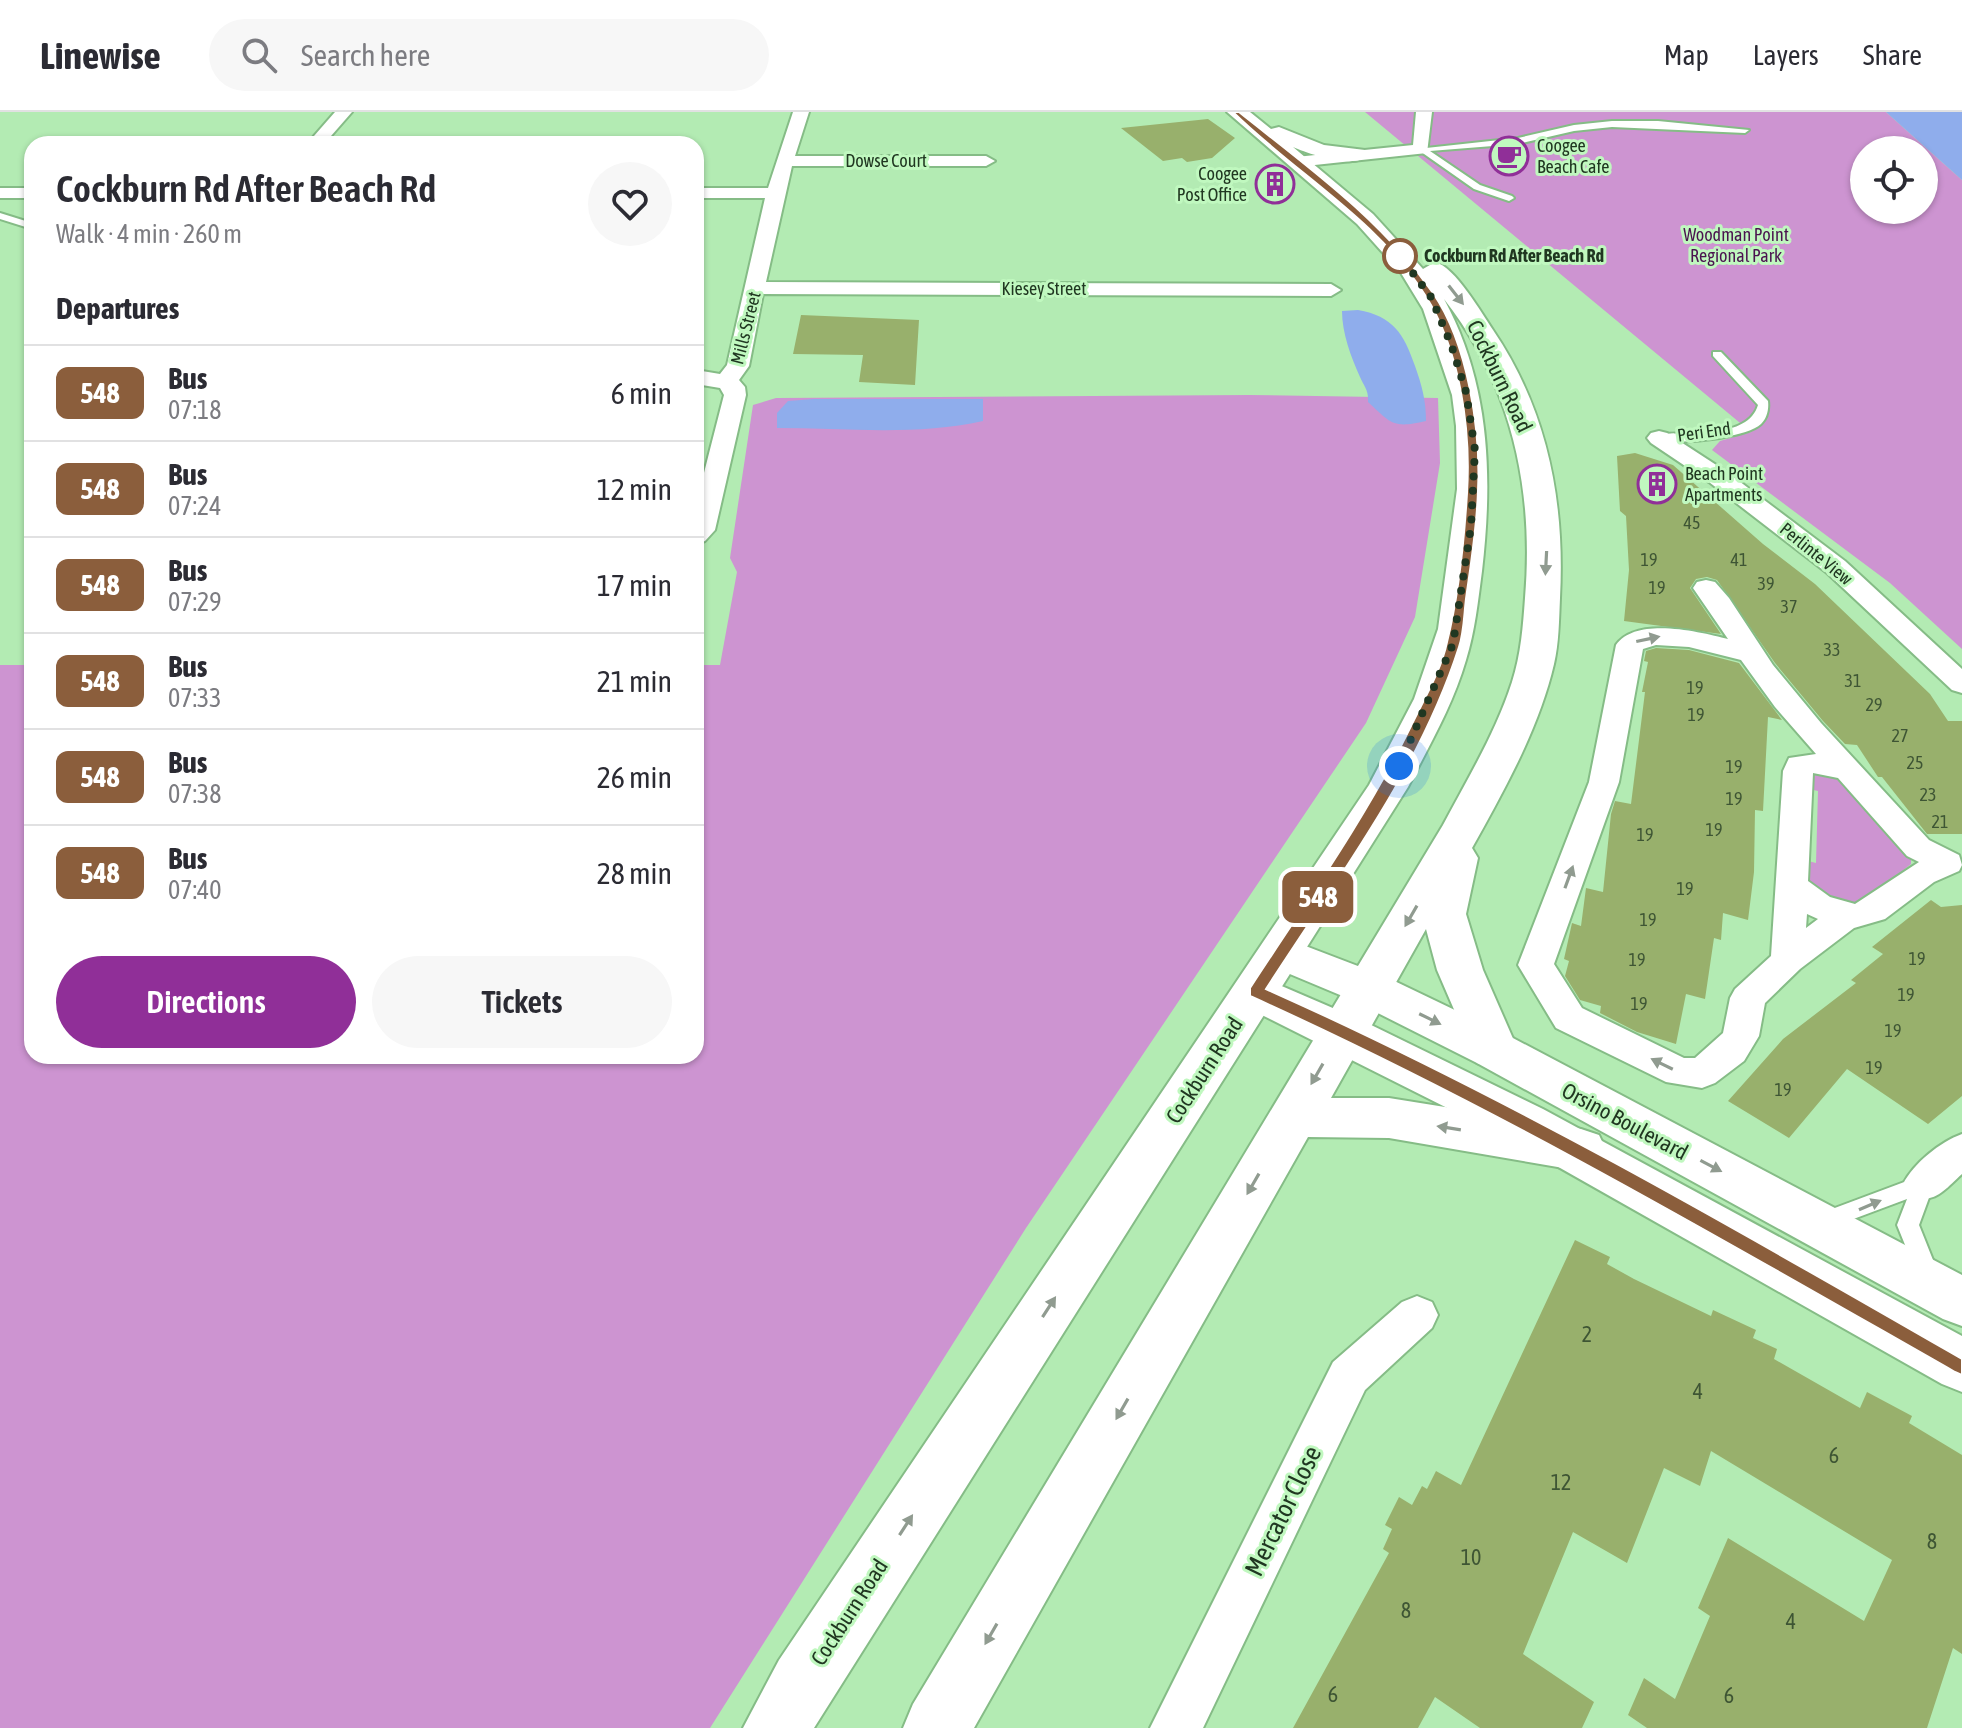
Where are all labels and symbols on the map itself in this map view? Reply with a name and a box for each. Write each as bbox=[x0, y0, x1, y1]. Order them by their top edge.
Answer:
cafe icon: Coogee Beach Cafe bbox=[1488, 135, 1530, 177]
place label: Coogee Beach Cafe bbox=[1537, 135, 1610, 177]
street label: Dowse Court bbox=[845, 150, 927, 171]
place label: Coogee Post Office bbox=[1177, 163, 1247, 205]
building icon: Coogee Post Office bbox=[1254, 163, 1296, 205]
park label: Woodman Point Regional Park bbox=[1683, 224, 1789, 266]
marker: Cockburn Rd After Beach Rd bbox=[1383, 239, 1417, 273]
place label: Cockburn Rd After Beach Rd bbox=[1424, 245, 1604, 266]
street label: Kiesey Street bbox=[1002, 278, 1086, 299]
one-way arrow bbox=[1447, 285, 1463, 305]
street label: Mills Street bbox=[726, 289, 765, 366]
street label: Cockburn Road bbox=[1462, 316, 1538, 436]
street label: Peri End bbox=[1676, 417, 1732, 446]
building icon: Beach Point Apartments bbox=[1636, 463, 1678, 505]
place label: Beach Point Apartments bbox=[1685, 463, 1763, 505]
house number: 45 bbox=[1684, 512, 1700, 533]
street label: Perlinte View bbox=[1776, 518, 1857, 589]
house number: 19 bbox=[1641, 549, 1657, 570]
house number: 41 bbox=[1731, 549, 1747, 570]
one-way arrow bbox=[1539, 551, 1552, 576]
house number: 39 bbox=[1758, 573, 1774, 594]
house number: 19 bbox=[1649, 577, 1665, 598]
house number: 37 bbox=[1781, 596, 1797, 617]
one-way arrow bbox=[1636, 632, 1661, 645]
house number: 33 bbox=[1824, 639, 1840, 660]
house number: 31 bbox=[1845, 670, 1861, 691]
house number: 19 bbox=[1687, 677, 1703, 698]
house number: 29 bbox=[1866, 694, 1882, 715]
house number: 19 bbox=[1688, 704, 1704, 725]
house number: 27 bbox=[1892, 725, 1908, 746]
your location bbox=[1379, 746, 1419, 786]
house number: 25 bbox=[1907, 752, 1923, 773]
house number: 19 bbox=[1726, 756, 1742, 777]
house number: 23 bbox=[1920, 784, 1936, 805]
house number: 19 bbox=[1726, 788, 1742, 809]
house number: 21 bbox=[1932, 811, 1948, 832]
house number: 19 bbox=[1706, 819, 1722, 840]
house number: 19 bbox=[1637, 824, 1653, 845]
one-way arrow bbox=[1564, 865, 1576, 889]
line badge: 548 bbox=[1272, 871, 1364, 923]
house number: 19 bbox=[1677, 878, 1693, 899]
one-way arrow bbox=[1404, 905, 1418, 927]
house number: 19 bbox=[1640, 909, 1656, 930]
house number: 19 bbox=[1909, 948, 1925, 969]
house number: 19 bbox=[1629, 949, 1645, 970]
house number: 19 bbox=[1898, 984, 1914, 1005]
house number: 19 bbox=[1631, 993, 1647, 1014]
street label: Cockburn Road bbox=[1160, 1012, 1248, 1128]
one-way arrow bbox=[1418, 1012, 1441, 1026]
house number: 19 bbox=[1885, 1020, 1901, 1041]
one-way arrow bbox=[1650, 1057, 1673, 1070]
house number: 19 bbox=[1866, 1057, 1882, 1078]
one-way arrow bbox=[1310, 1063, 1324, 1085]
street label: Orsino Boulevard bbox=[1558, 1077, 1692, 1165]
house number: 19 bbox=[1775, 1079, 1791, 1100]
one-way arrow bbox=[1436, 1122, 1461, 1134]
one-way arrow bbox=[1699, 1160, 1722, 1173]
one-way arrow bbox=[1246, 1173, 1260, 1195]
one-way arrow bbox=[1859, 1198, 1882, 1211]
one-way arrow bbox=[1041, 1297, 1056, 1318]
house number: 2 bbox=[1582, 1321, 1592, 1347]
house number: 4 bbox=[1693, 1378, 1703, 1404]
one-way arrow bbox=[1115, 1398, 1129, 1420]
street label: Mercator Close bbox=[1239, 1441, 1327, 1581]
house number: 6 bbox=[1829, 1442, 1839, 1468]
house number: 12 bbox=[1551, 1469, 1571, 1495]
one-way arrow bbox=[899, 1514, 914, 1535]
house number: 8 bbox=[1927, 1528, 1937, 1554]
house number: 10 bbox=[1461, 1544, 1481, 1570]
street label: Cockburn Road bbox=[805, 1554, 893, 1670]
house number: 8 bbox=[1401, 1597, 1411, 1623]
house number: 4 bbox=[1786, 1608, 1796, 1634]
one-way arrow bbox=[985, 1623, 999, 1645]
house number: 6 bbox=[1328, 1681, 1338, 1707]
house number: 6 bbox=[1724, 1682, 1734, 1708]

